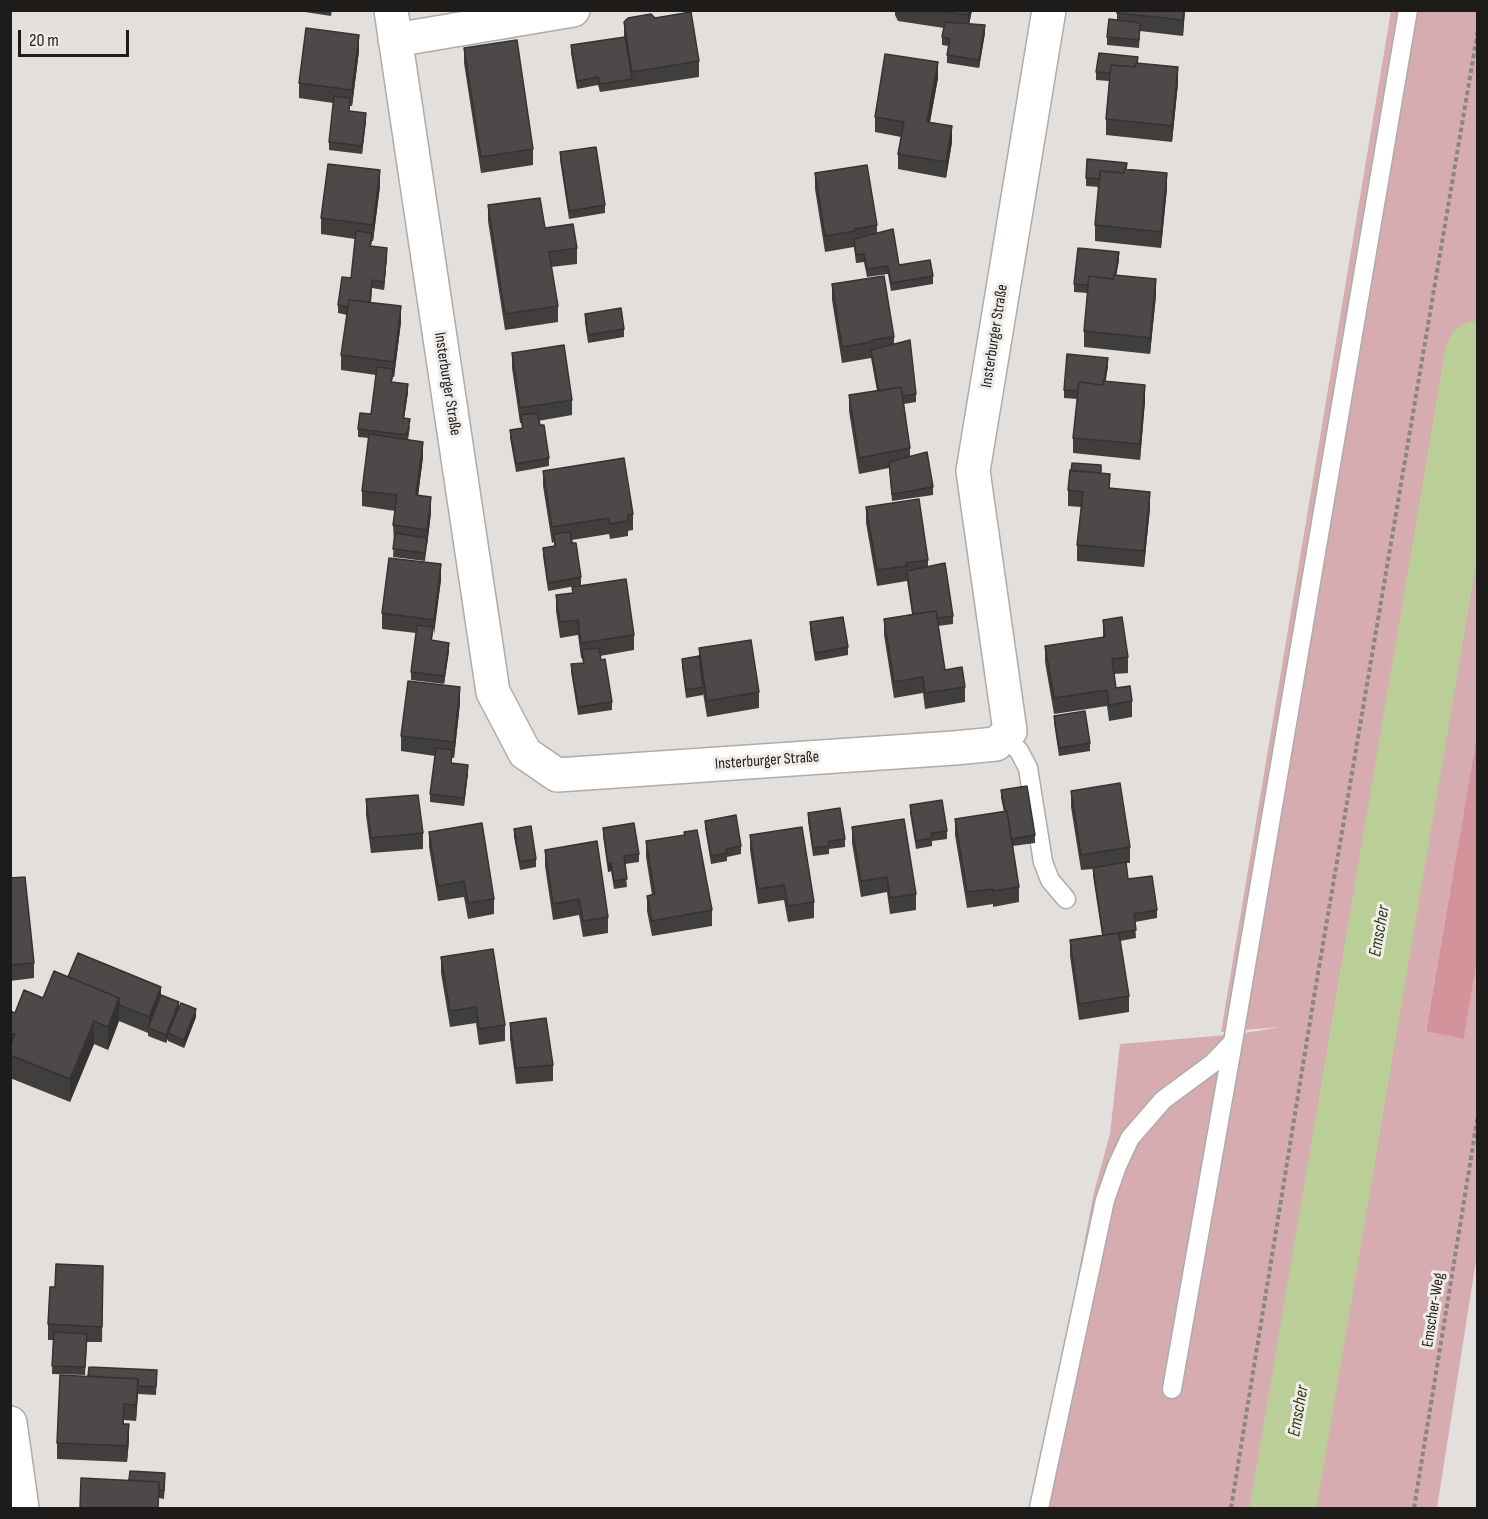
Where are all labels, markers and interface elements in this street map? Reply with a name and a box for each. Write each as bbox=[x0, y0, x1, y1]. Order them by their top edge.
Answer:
scale bar bbox=[21, 18, 132, 56]
text: 20 m bbox=[29, 30, 59, 51]
street label: Insterburger Straße bbox=[977, 283, 1013, 389]
street label: Insterburger Straße bbox=[429, 331, 465, 437]
street label: Insterburger Straße bbox=[714, 748, 820, 774]
water label: Emscher bbox=[1365, 904, 1395, 958]
street label: Emscher-Weg bbox=[1419, 1271, 1449, 1349]
water label: Emscher bbox=[1284, 1384, 1314, 1438]

